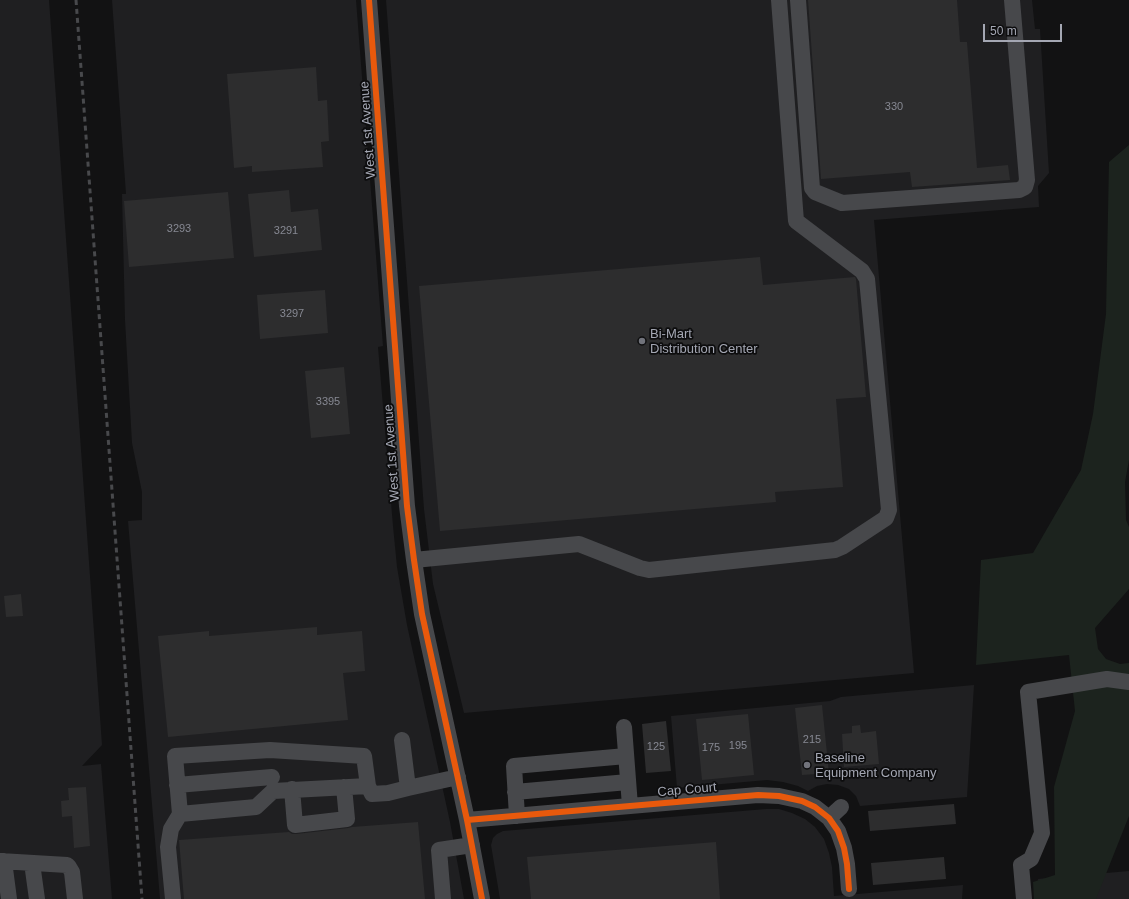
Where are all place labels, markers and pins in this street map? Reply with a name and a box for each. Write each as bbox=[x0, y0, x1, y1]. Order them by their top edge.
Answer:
place label: Bi-Mart Distribution Center bbox=[650, 326, 758, 357]
marker: Bi-Mart Distribution Center bbox=[637, 336, 647, 346]
place label: Baseline Equipment Company bbox=[815, 750, 936, 781]
marker: Baseline Equipment Company bbox=[802, 760, 812, 770]

